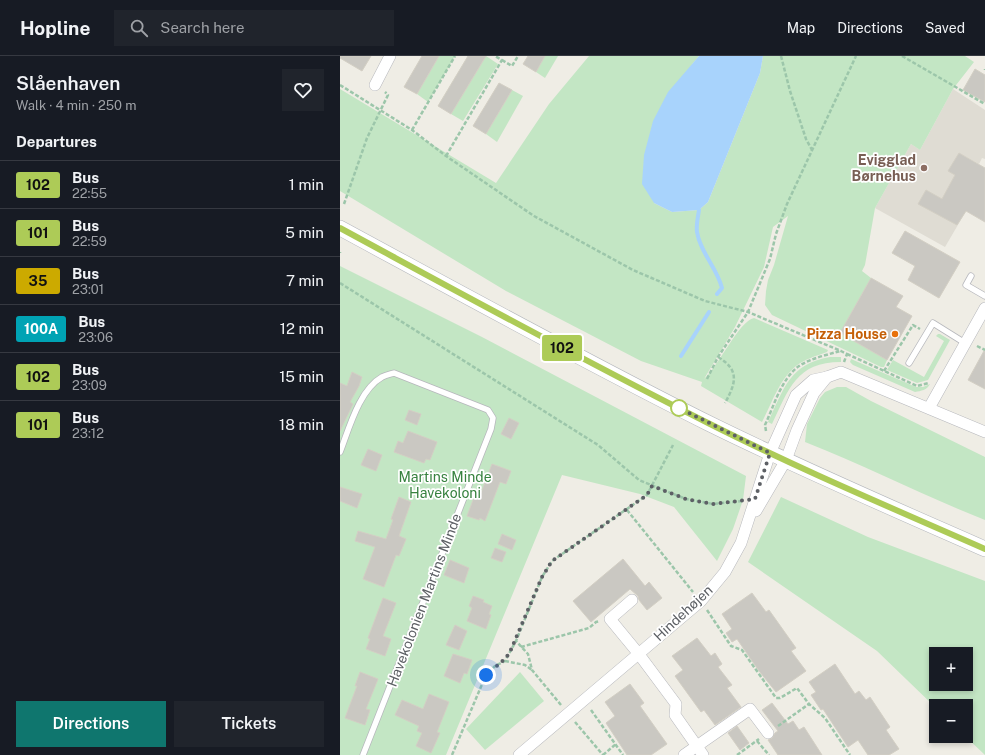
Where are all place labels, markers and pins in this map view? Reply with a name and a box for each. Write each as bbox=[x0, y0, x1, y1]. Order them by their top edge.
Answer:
place label: Evigglad Børnehus bbox=[852, 152, 916, 184]
marker: Evigglad Børnehus bbox=[919, 163, 929, 173]
place label: Pizza House bbox=[806, 326, 887, 342]
marker: Pizza House bbox=[890, 329, 900, 339]
unlabelled marker bbox=[670, 399, 688, 417]

